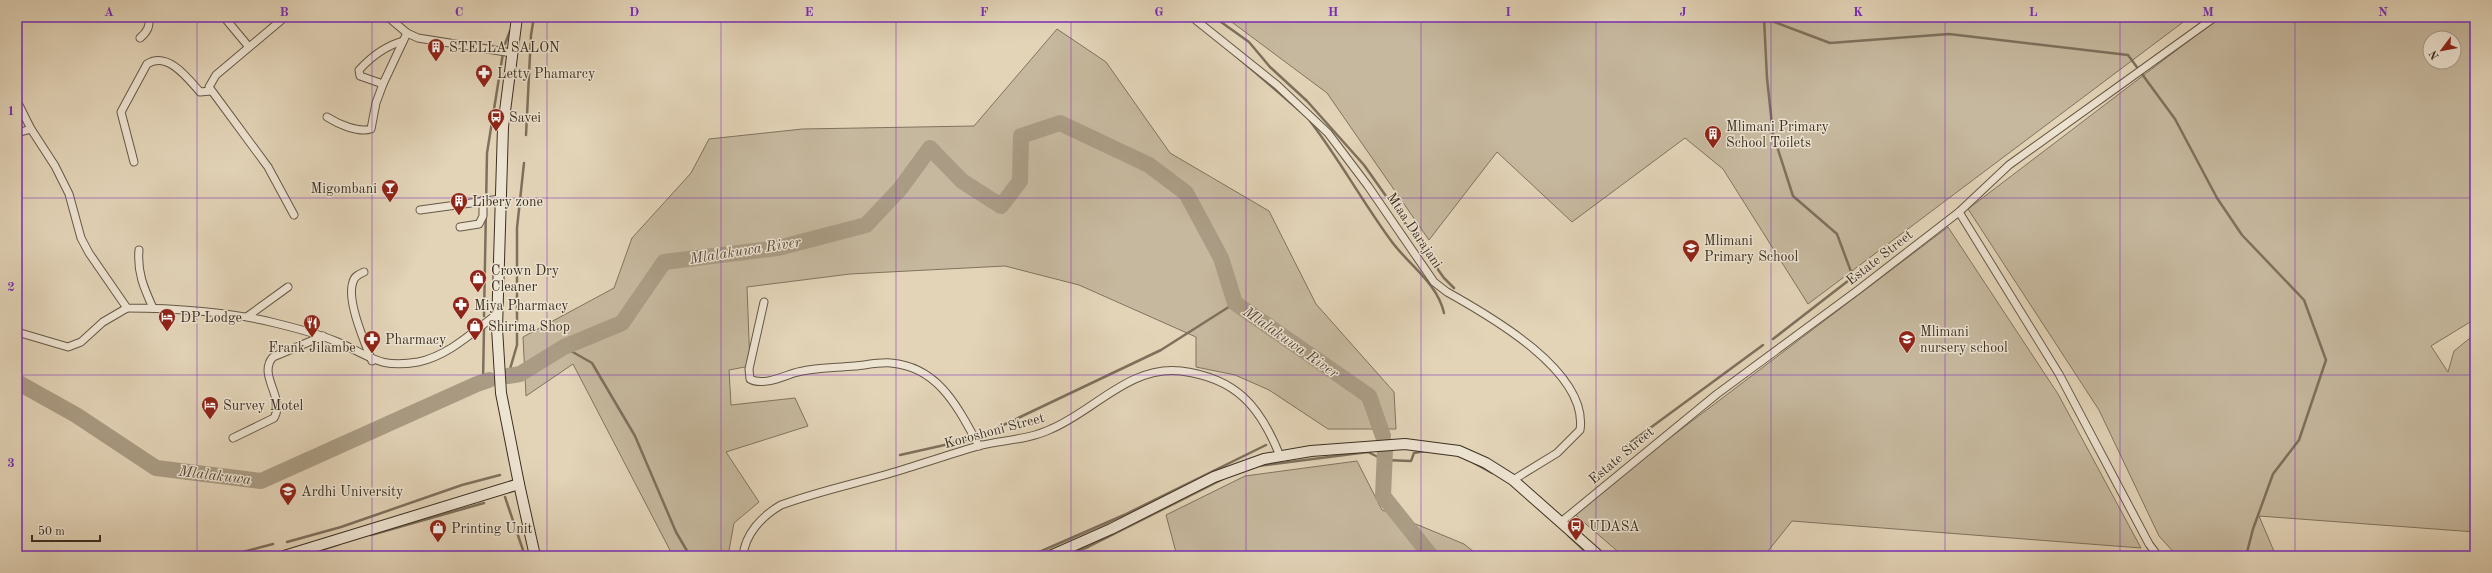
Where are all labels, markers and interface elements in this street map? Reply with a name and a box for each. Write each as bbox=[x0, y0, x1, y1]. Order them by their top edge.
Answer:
text: A bbox=[104, 6, 114, 19]
text: B bbox=[279, 6, 289, 19]
text: C bbox=[455, 6, 463, 19]
text: D bbox=[629, 6, 639, 19]
text: E bbox=[805, 6, 814, 19]
text: F bbox=[980, 6, 989, 19]
text: G bbox=[1154, 6, 1164, 19]
text: H bbox=[1328, 6, 1339, 19]
text: I bbox=[1505, 6, 1511, 19]
text: J bbox=[1679, 6, 1687, 19]
text: K bbox=[1853, 6, 1863, 19]
text: L bbox=[2029, 6, 2038, 19]
text: M bbox=[2202, 6, 2214, 19]
text: N bbox=[2378, 6, 2388, 19]
north arrow bbox=[2422, 30, 2462, 70]
building icon: STELLA SALON bbox=[426, 37, 446, 62]
place label: STELLA SALON bbox=[449, 41, 560, 55]
text: N bbox=[2428, 48, 2442, 61]
pharmacy icon: Letty Phamarcy bbox=[474, 63, 494, 88]
place label: Letty Phamarcy bbox=[497, 67, 596, 81]
text: 1 bbox=[7, 105, 15, 118]
bus stop icon: Savei bbox=[486, 107, 506, 132]
place label: Savei bbox=[509, 111, 541, 125]
place label: Mlimani Primary School Toilets bbox=[1726, 120, 1829, 150]
building icon: Mlimani Primary School Toilets bbox=[1703, 124, 1723, 149]
bar icon: Migombani bbox=[380, 178, 400, 203]
place label: Migombani bbox=[310, 182, 377, 196]
street label: Mtaa Darajani bbox=[1384, 190, 1445, 271]
building icon: Libery zone bbox=[449, 191, 469, 216]
place label: Libery zone bbox=[472, 195, 543, 209]
street label: Estate Street bbox=[1844, 228, 1915, 288]
place label: Mlimani Primary School bbox=[1704, 234, 1798, 264]
water label: Mlalakuwa River bbox=[687, 235, 803, 268]
school or university icon: Mlimani Primary School bbox=[1681, 238, 1701, 263]
place label: Crown Dry Cleaner bbox=[491, 264, 560, 294]
shop icon: Crown Dry Cleaner bbox=[468, 268, 488, 293]
text: 2 bbox=[7, 281, 15, 294]
pharmacy icon: Miya Pharmacy bbox=[451, 295, 471, 320]
place label: Miya Pharmacy bbox=[474, 299, 569, 313]
water label: Mlalakuwa River bbox=[1239, 304, 1341, 382]
hotel icon: DP Lodge bbox=[157, 307, 177, 332]
place label: DP Lodge bbox=[180, 311, 242, 325]
restaurant icon: Frank Jilambe bbox=[302, 313, 322, 338]
shop icon: Shirima Shop bbox=[465, 316, 485, 341]
place label: Shirima Shop bbox=[488, 320, 570, 334]
place label: Mlimani nursery school bbox=[1920, 325, 2008, 355]
pharmacy icon: Pharmacy bbox=[362, 329, 382, 354]
school or university icon: Mlimani nursery school bbox=[1897, 329, 1917, 354]
place label: Pharmacy bbox=[385, 333, 447, 347]
place label: Frank Jilambe bbox=[268, 341, 356, 355]
hotel icon: Survey Motel bbox=[200, 395, 220, 420]
place label: Survey Motel bbox=[223, 399, 303, 413]
street label: Koroshoni Street bbox=[943, 411, 1046, 451]
street label: Estate Street bbox=[1587, 425, 1657, 487]
text: 3 bbox=[7, 457, 15, 470]
water label: Mlalakuwa bbox=[177, 464, 252, 488]
school or university icon: Ardhi University bbox=[278, 481, 298, 506]
place label: Ardhi University bbox=[301, 485, 404, 499]
bus stop icon: UDASA bbox=[1566, 516, 1586, 541]
scale bar bbox=[32, 517, 100, 543]
shop icon: Printing Unit bbox=[428, 518, 448, 543]
place label: UDASA bbox=[1589, 520, 1640, 534]
place label: Printing Unit bbox=[451, 522, 533, 536]
text: 50 m bbox=[38, 525, 65, 538]

